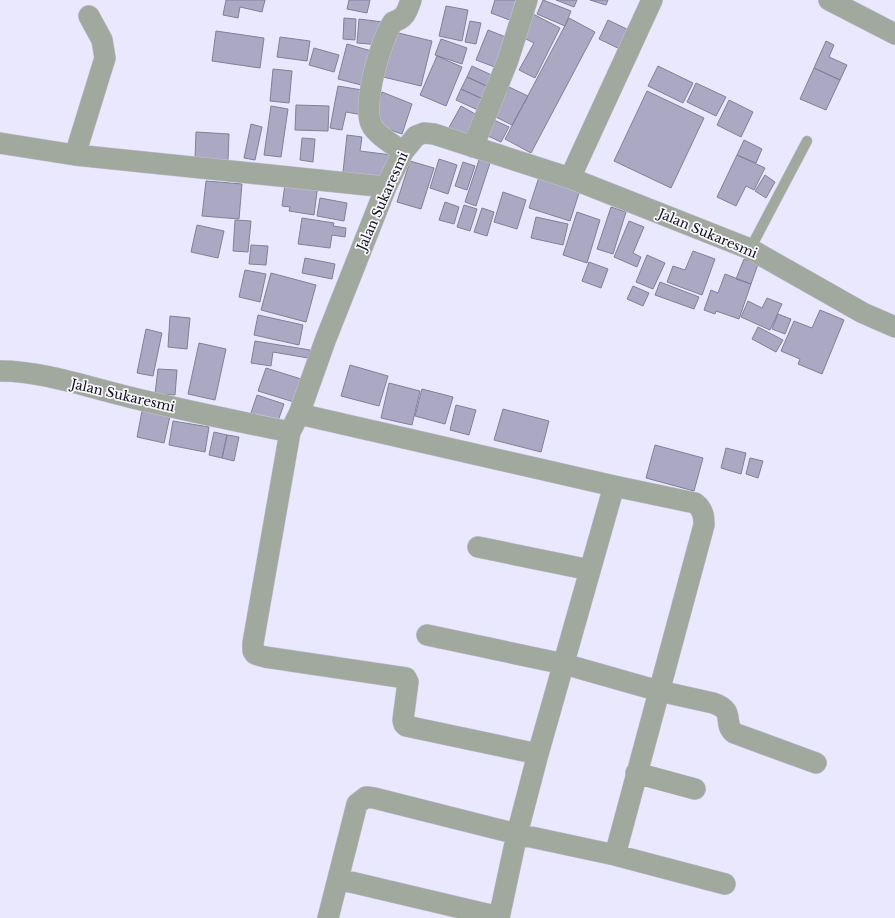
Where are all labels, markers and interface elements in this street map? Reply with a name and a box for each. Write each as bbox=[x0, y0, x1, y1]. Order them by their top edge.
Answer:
street label: Jalan Sukaresmi bbox=[352, 149, 412, 255]
street label: Jalan Sukaresmi bbox=[654, 204, 760, 262]
street label: Jalan Sukaresmi bbox=[67, 375, 177, 416]

